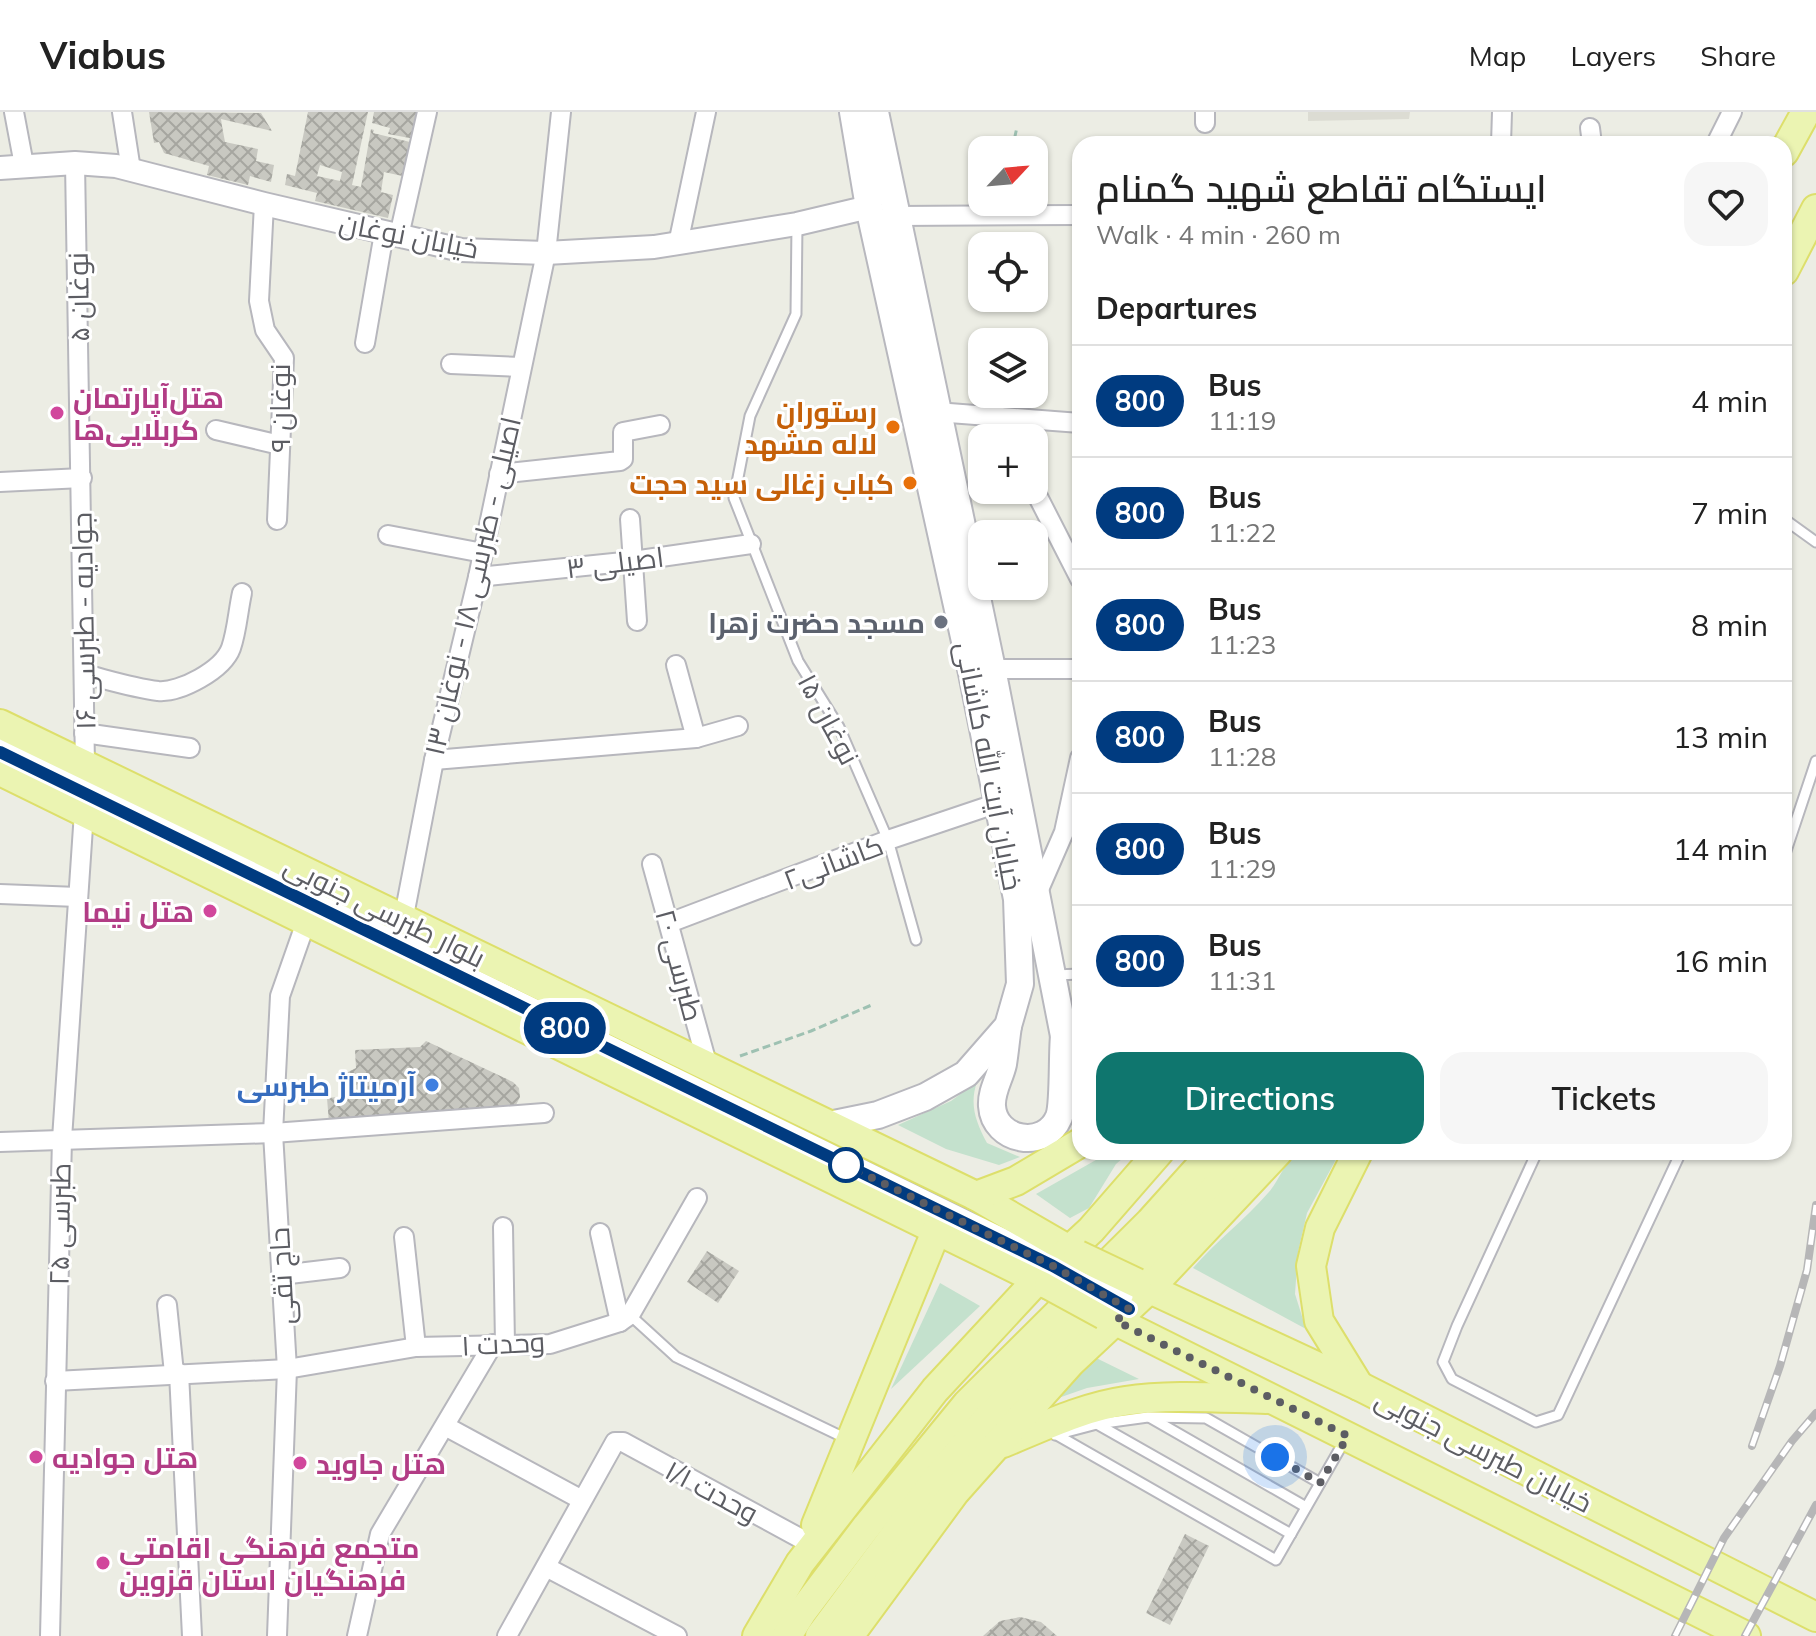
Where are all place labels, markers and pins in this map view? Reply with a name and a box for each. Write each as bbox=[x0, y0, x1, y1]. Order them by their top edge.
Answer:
place label: هتل‌آپارتمان کربلایی‌ها bbox=[73, 380, 224, 447]
place label: رستوران لاله مشهد bbox=[744, 394, 877, 462]
marker: هتل‌آپارتمان کربلایی‌ها bbox=[48, 404, 66, 422]
marker: رستوران لاله مشهد bbox=[884, 418, 902, 436]
place label: کباب زغالی سید حجت bbox=[629, 466, 894, 501]
marker: کباب زغالی سید حجت bbox=[901, 474, 919, 492]
place label: مسجد حضرت زهرا bbox=[708, 605, 925, 640]
marker: مسجد حضرت زهرا bbox=[932, 613, 950, 631]
place label: هتل نیما bbox=[82, 894, 194, 929]
marker: هتل نیما bbox=[201, 902, 219, 920]
place label: آرمیتاژ طبرسی bbox=[237, 1068, 416, 1103]
marker: آرمیتاژ طبرسی bbox=[423, 1076, 441, 1094]
unlabelled marker bbox=[829, 1148, 863, 1182]
place label: هتل جوادیه bbox=[52, 1440, 198, 1475]
place label: هتل جاوید bbox=[316, 1446, 446, 1481]
marker: هتل جوادیه bbox=[27, 1448, 45, 1466]
marker: هتل جاوید bbox=[291, 1454, 309, 1472]
place label: متجمع فرهنگی اقامتی فرهنگیان استان قزوین bbox=[119, 1530, 420, 1597]
marker: متجمع فرهنگی اقامتی فرهنگیان استان قزوین bbox=[94, 1554, 112, 1572]

